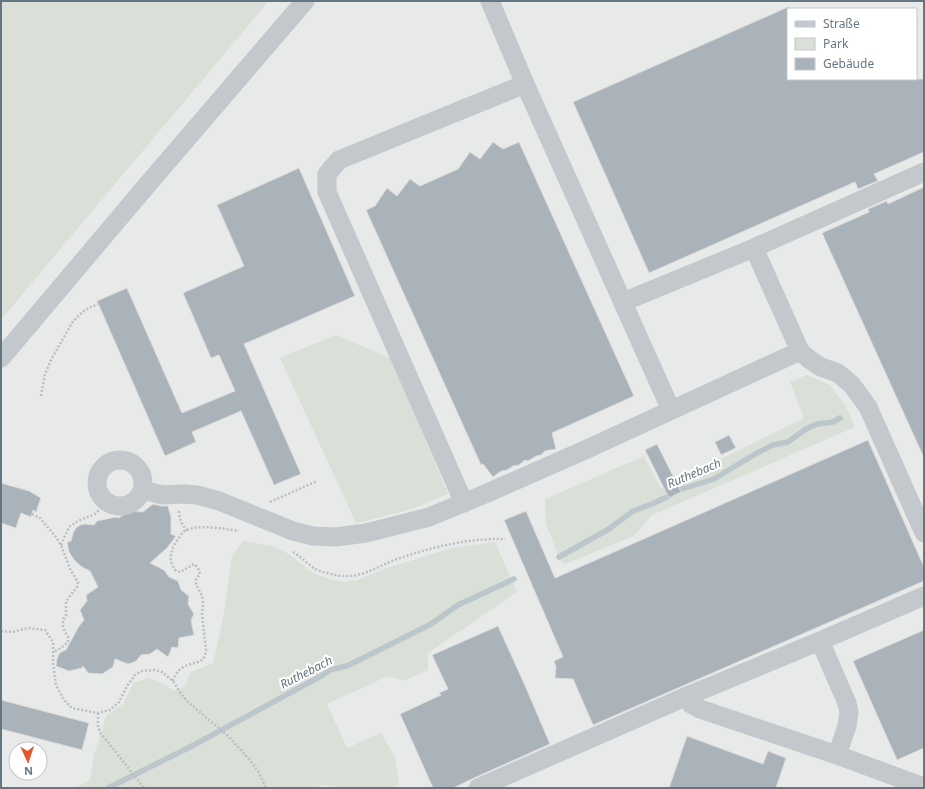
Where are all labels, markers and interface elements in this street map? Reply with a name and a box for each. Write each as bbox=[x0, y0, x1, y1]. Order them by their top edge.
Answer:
legend bbox=[787, 8, 917, 80]
text: Straße bbox=[823, 15, 860, 32]
text: Park bbox=[823, 35, 849, 52]
text: Gebäude bbox=[823, 55, 874, 72]
water label: Ruthebach bbox=[664, 454, 724, 492]
water label: Ruthebach bbox=[277, 651, 335, 692]
north arrow bbox=[8, 741, 48, 781]
text: N bbox=[24, 764, 33, 779]

